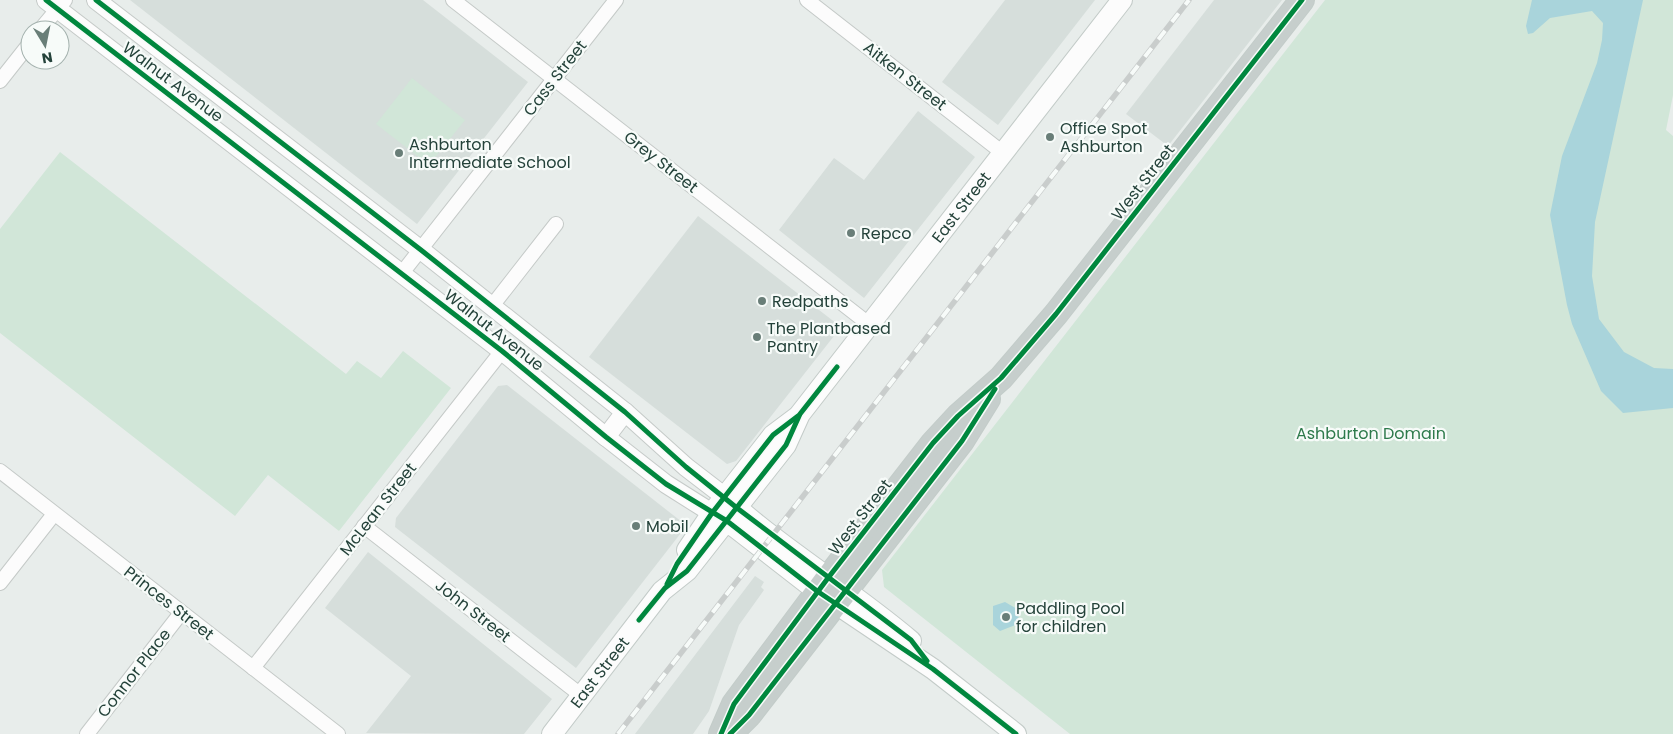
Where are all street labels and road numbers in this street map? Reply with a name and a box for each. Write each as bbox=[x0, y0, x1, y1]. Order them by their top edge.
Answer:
street label: Cass Street bbox=[518, 35, 592, 121]
street label: Walnut Avenue bbox=[118, 36, 228, 128]
street label: Aitken Street bbox=[858, 36, 952, 116]
street label: Grey Street bbox=[619, 126, 703, 198]
street label: West Street bbox=[1106, 139, 1180, 225]
street label: East Street bbox=[926, 166, 996, 247]
street label: Walnut Avenue bbox=[439, 284, 549, 376]
street label: McLean Street bbox=[334, 457, 422, 560]
street label: West Street bbox=[823, 474, 897, 560]
street label: Princes Street bbox=[119, 561, 219, 646]
street label: John Street bbox=[430, 574, 516, 648]
street label: Connor Place bbox=[92, 624, 176, 722]
street label: East Street bbox=[565, 632, 635, 713]

